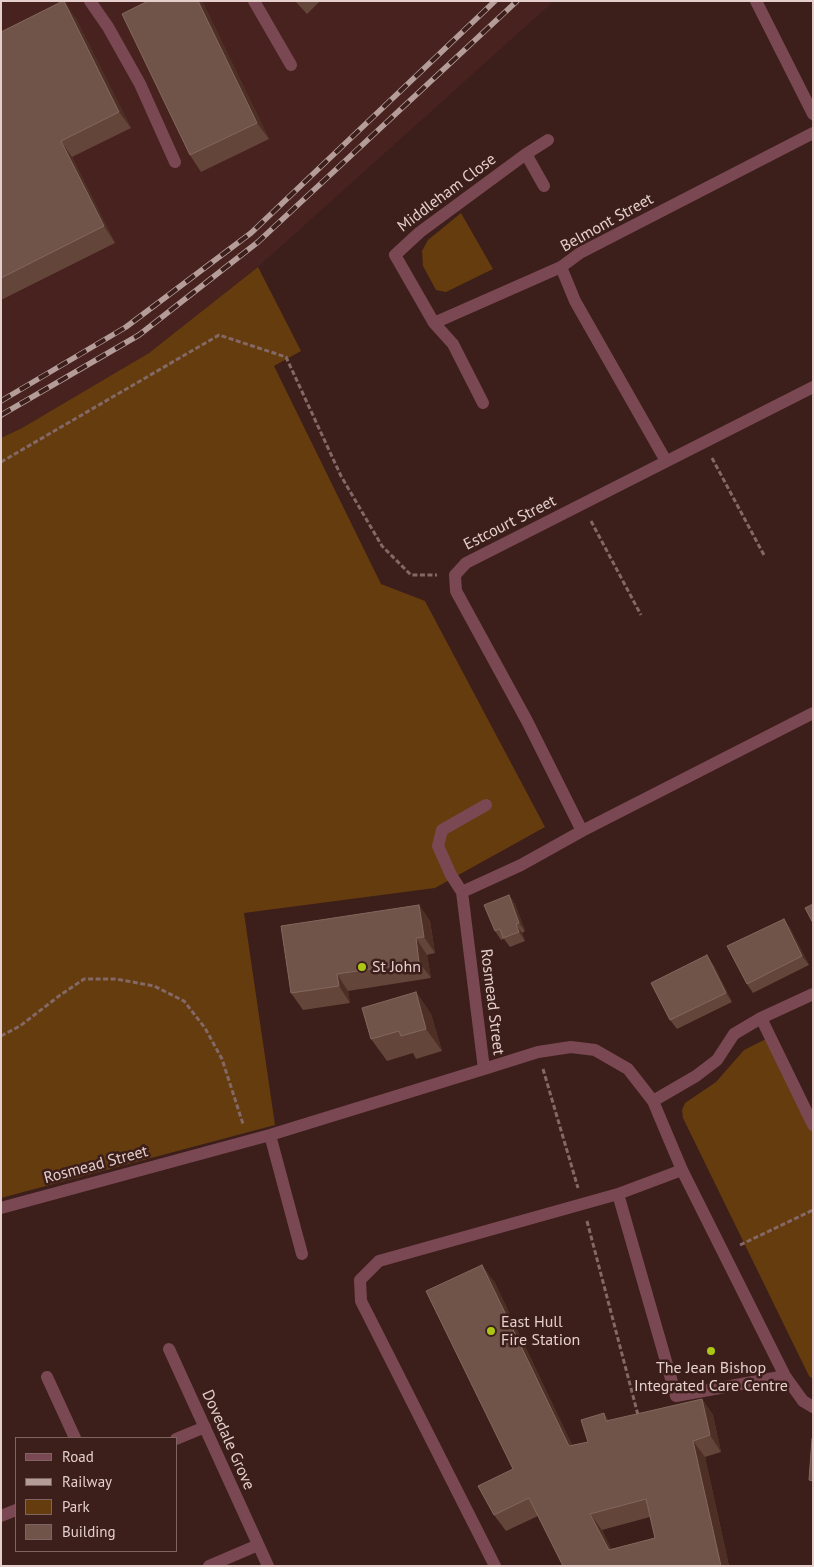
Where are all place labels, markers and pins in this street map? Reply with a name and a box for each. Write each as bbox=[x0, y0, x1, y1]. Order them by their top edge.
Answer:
place label: St John bbox=[372, 957, 421, 977]
marker: St John bbox=[356, 961, 368, 973]
place label: East Hull Fire Station bbox=[501, 1312, 580, 1350]
marker: East Hull Fire Station bbox=[485, 1325, 497, 1337]
marker: The Jean Bishop Integrated Care Centre bbox=[705, 1345, 717, 1357]
place label: The Jean Bishop Integrated Care Centre bbox=[634, 1358, 788, 1396]

